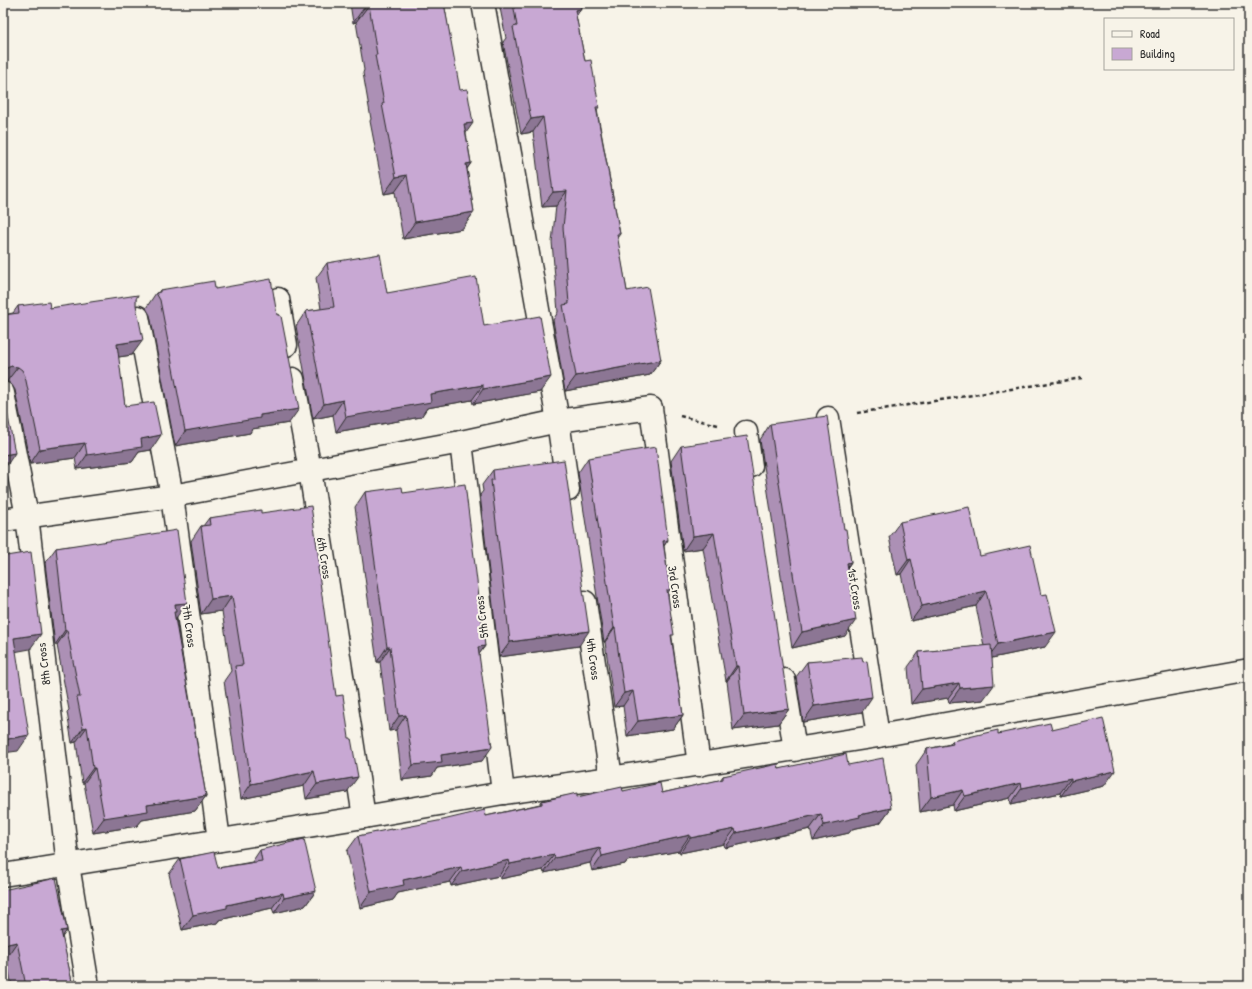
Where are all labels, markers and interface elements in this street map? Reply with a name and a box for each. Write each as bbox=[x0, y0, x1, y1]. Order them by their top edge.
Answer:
legend bbox=[1104, 18, 1234, 70]
text: Road bbox=[1140, 25, 1160, 42]
text: Building bbox=[1140, 45, 1175, 62]
street label: 6th Cross bbox=[313, 536, 336, 580]
street label: 3rd Cross bbox=[664, 565, 687, 610]
street label: 1st Cross bbox=[844, 567, 867, 611]
street label: 5th Cross bbox=[470, 595, 493, 639]
street label: 7th Cross bbox=[178, 603, 201, 649]
street label: 4th Cross bbox=[582, 637, 605, 681]
street label: 8th Cross bbox=[32, 642, 55, 686]

